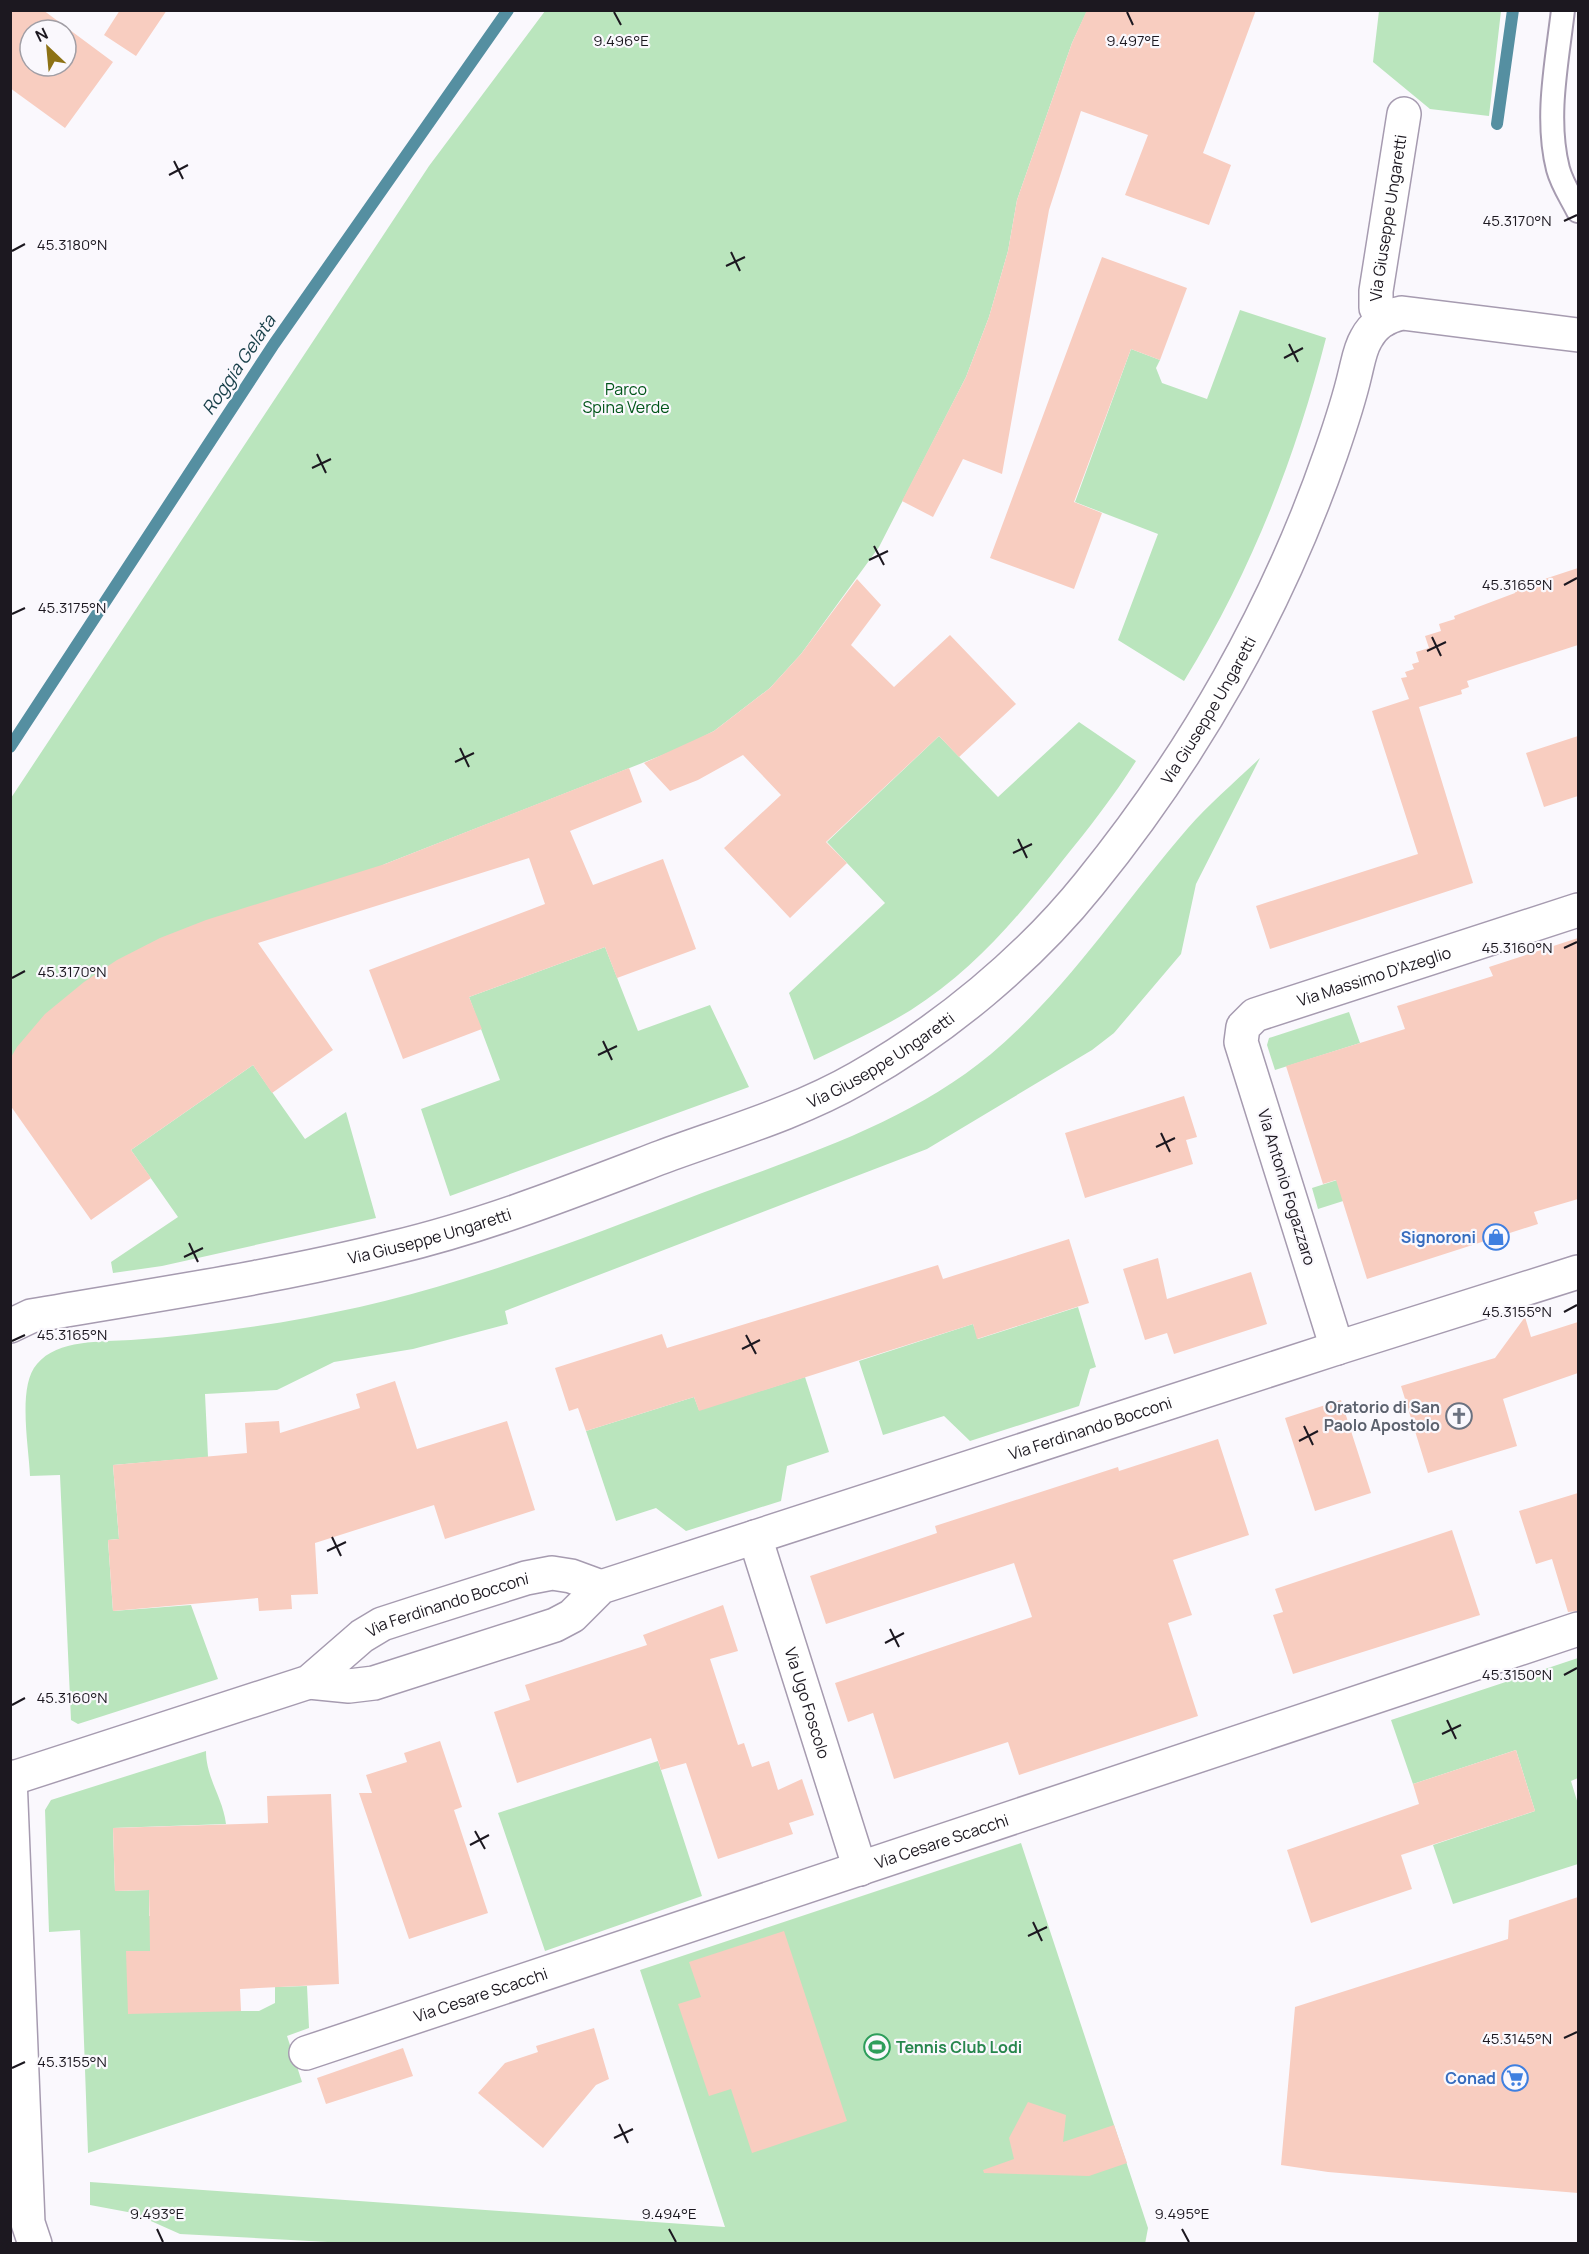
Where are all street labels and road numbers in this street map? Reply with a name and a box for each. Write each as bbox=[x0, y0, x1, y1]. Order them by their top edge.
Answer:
street label: Via Giuseppe Ungaretti bbox=[1365, 133, 1412, 301]
street label: Via Giuseppe Ungaretti bbox=[1156, 633, 1261, 788]
street label: Via Massimo D’Azeglio bbox=[1294, 941, 1454, 1012]
street label: Via Giuseppe Ungaretti bbox=[804, 1007, 959, 1113]
street label: Via Antonio Fogazzaro bbox=[1253, 1106, 1321, 1268]
street label: Via Giuseppe Ungaretti bbox=[346, 1203, 514, 1269]
street label: Via Ferdinando Bocconi bbox=[1006, 1391, 1175, 1465]
street label: Via Ferdinando Bocconi bbox=[362, 1567, 530, 1642]
street label: Via Ugo Foscolo bbox=[780, 1645, 835, 1761]
street label: Via Cesare Scacchi bbox=[872, 1809, 1011, 1874]
street label: Via Cesare Scacchi bbox=[411, 1962, 550, 2027]

